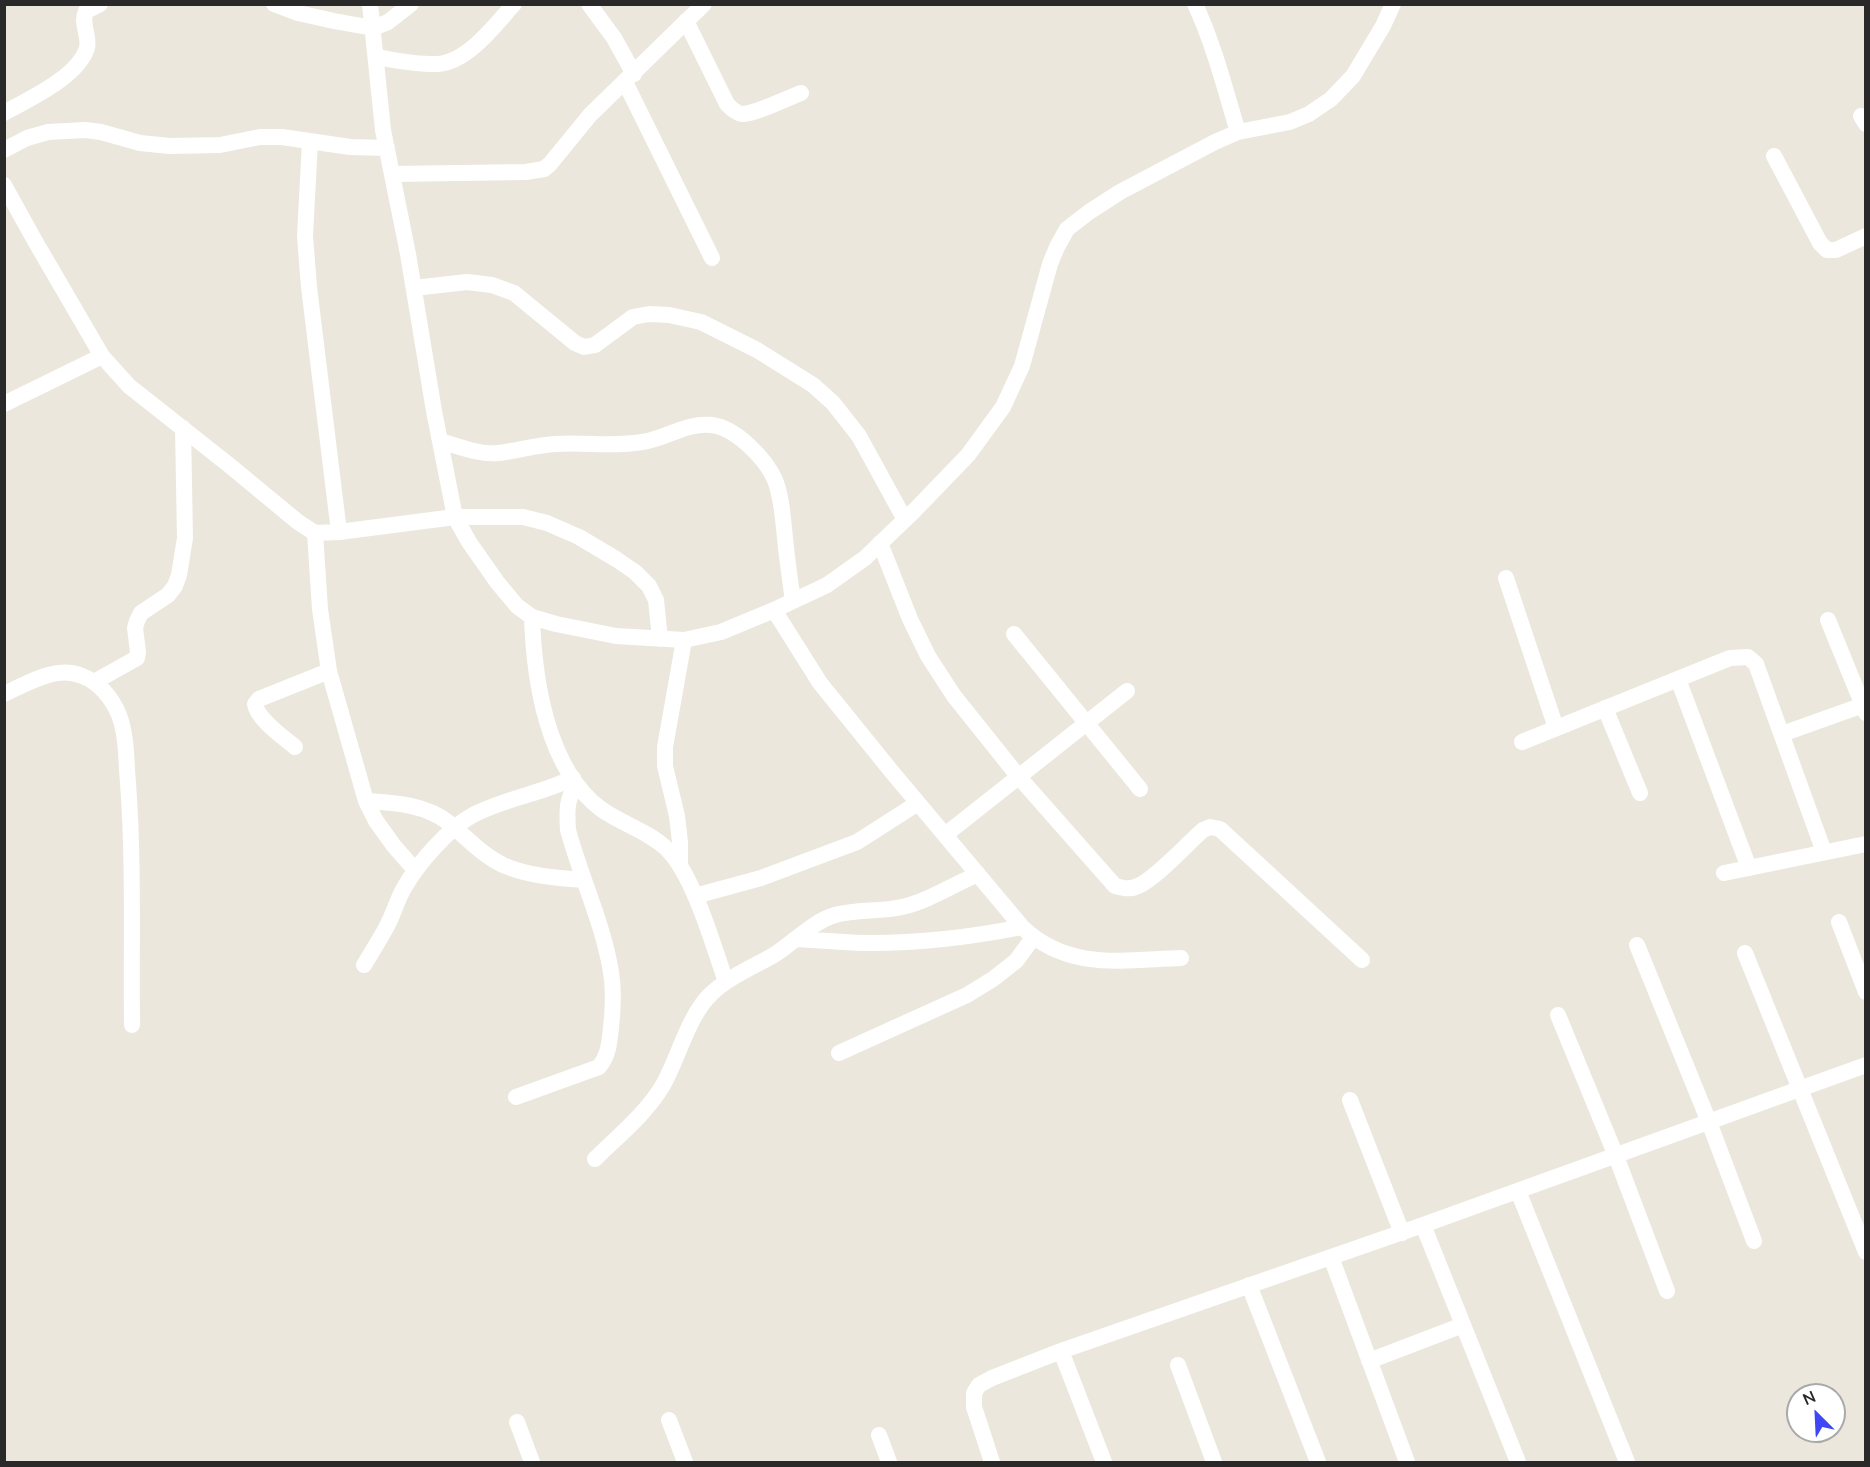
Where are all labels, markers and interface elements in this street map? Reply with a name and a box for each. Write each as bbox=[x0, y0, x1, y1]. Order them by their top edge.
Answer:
north arrow bbox=[1786, 1383, 1846, 1443]
text: N bbox=[1800, 1386, 1819, 1411]

